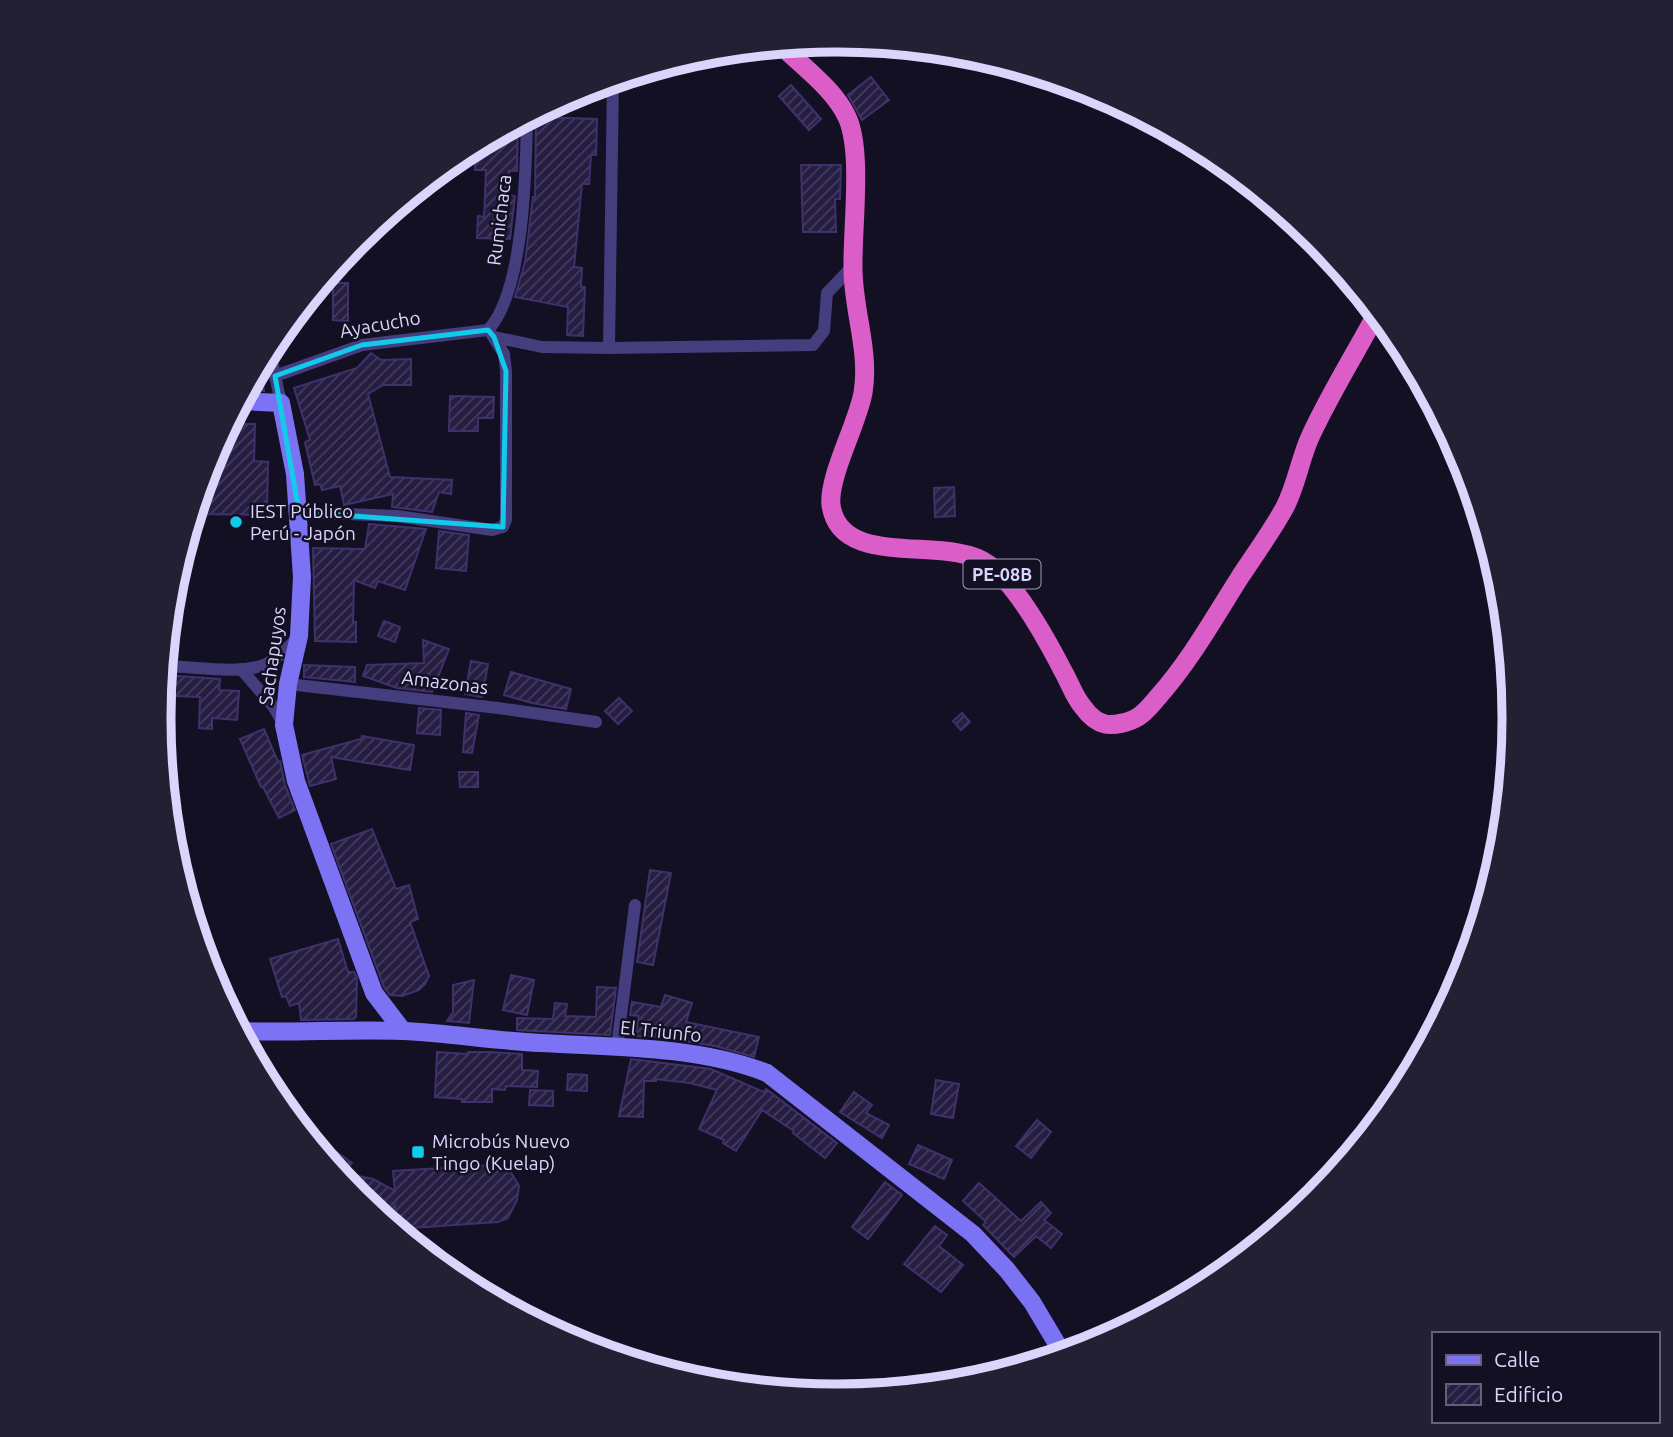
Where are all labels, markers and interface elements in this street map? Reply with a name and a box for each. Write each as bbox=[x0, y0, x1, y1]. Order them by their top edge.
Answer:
street label: Rumichaca bbox=[482, 173, 516, 267]
street label: Ayacucho bbox=[338, 306, 422, 342]
place label: IEST Público Perú - Japón bbox=[250, 500, 356, 544]
marker: IEST Público Perú - Japón bbox=[228, 514, 244, 530]
road number: PE-08B bbox=[964, 560, 1040, 588]
street label: Sachapuyos bbox=[254, 605, 290, 707]
street label: Amazonas bbox=[400, 666, 490, 698]
street label: El Triunfo bbox=[619, 1016, 703, 1046]
place label: Microbús Nuevo Tingo (Kuelap) bbox=[432, 1130, 570, 1174]
marker: Microbús Nuevo Tingo (Kuelap) bbox=[410, 1144, 426, 1160]
legend bbox=[1432, 1332, 1659, 1423]
text: Calle bbox=[1494, 1347, 1540, 1371]
text: Edificio bbox=[1494, 1382, 1563, 1406]

